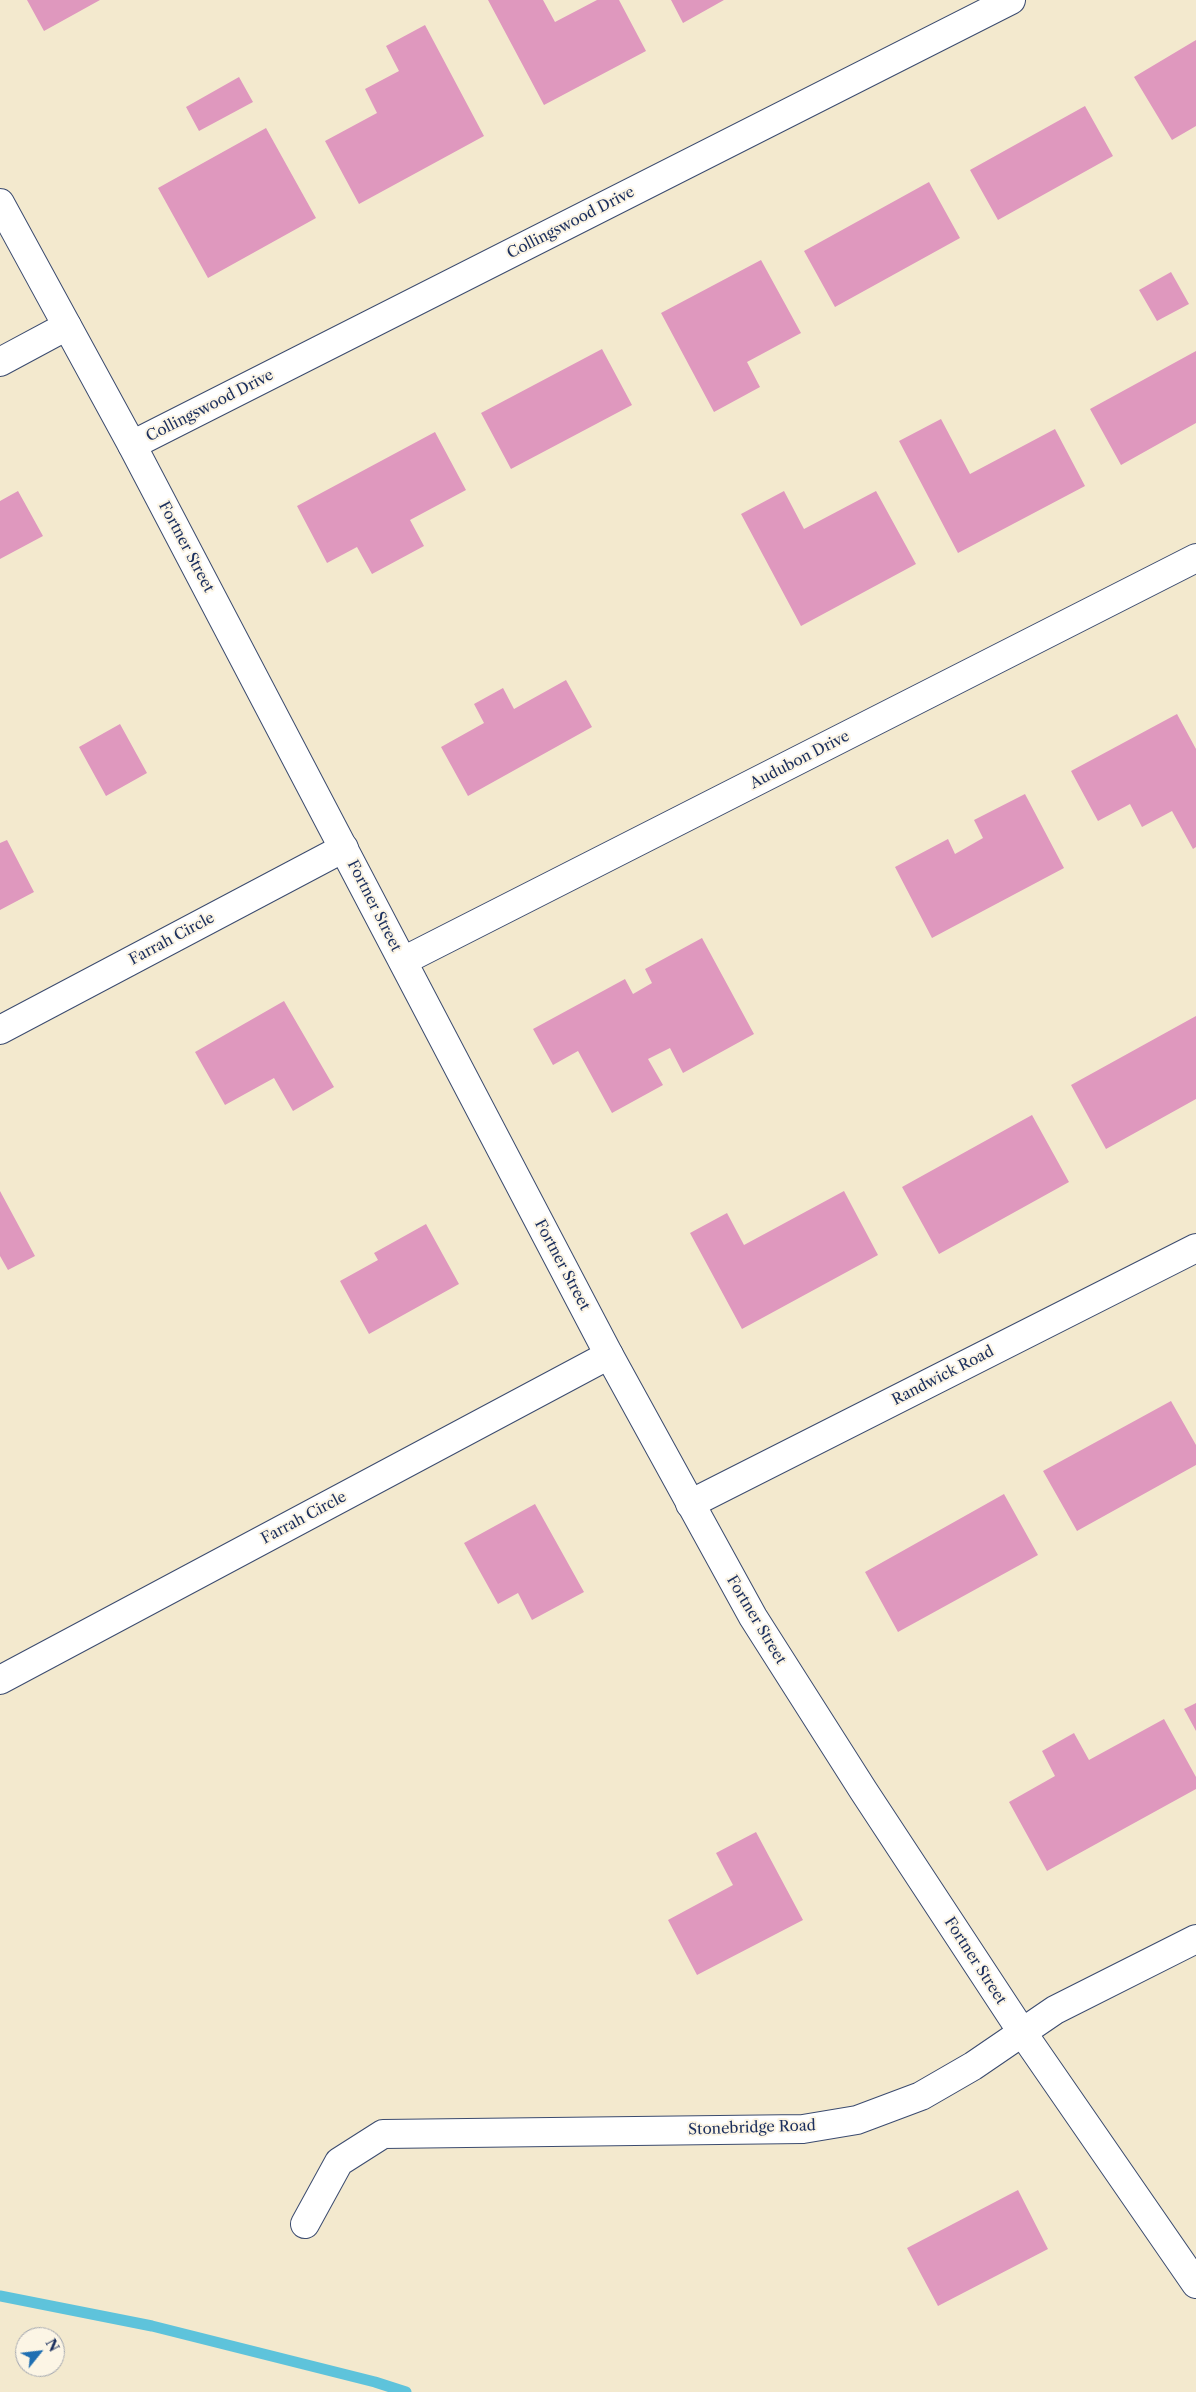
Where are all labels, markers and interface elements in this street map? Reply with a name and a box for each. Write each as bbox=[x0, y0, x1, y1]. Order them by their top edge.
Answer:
street label: Collingswood Drive bbox=[504, 183, 638, 263]
street label: Collingswood Drive bbox=[143, 366, 277, 446]
street label: Fortner Street bbox=[154, 498, 218, 596]
street label: Audubon Drive bbox=[747, 727, 853, 793]
street label: Fortner Street bbox=[343, 857, 405, 955]
street label: Farrah Circle bbox=[126, 909, 218, 969]
street label: Fortner Street bbox=[530, 1216, 594, 1314]
street label: Randwick Road bbox=[889, 1343, 997, 1409]
street label: Farrah Circle bbox=[258, 1488, 350, 1548]
street label: Fortner Street bbox=[722, 1572, 790, 1668]
street label: Fortner Street bbox=[940, 1914, 1010, 2008]
street label: Stonebridge Road bbox=[688, 2117, 816, 2139]
north arrow bbox=[15, 2327, 65, 2377]
text: N bbox=[41, 2336, 63, 2355]

